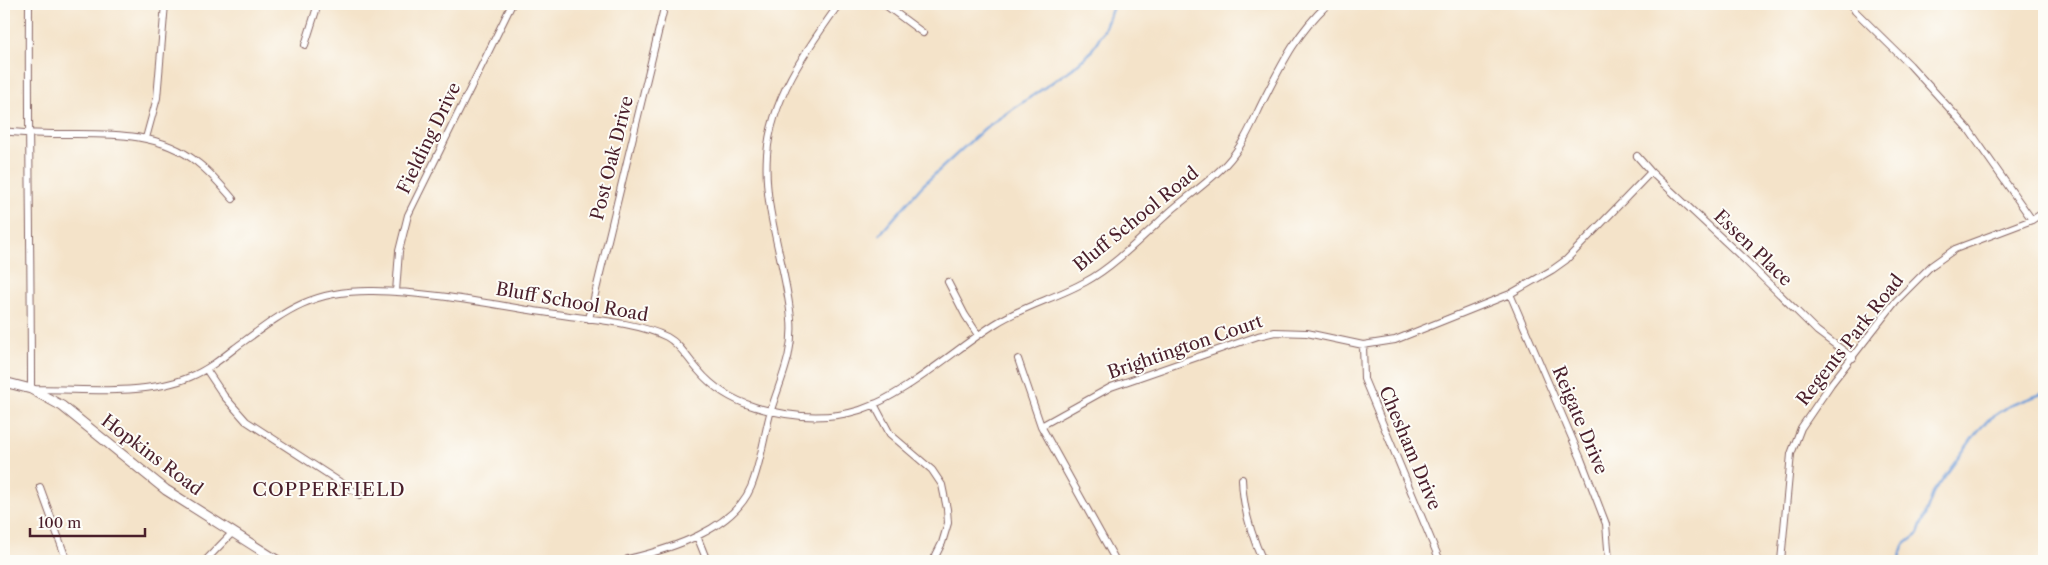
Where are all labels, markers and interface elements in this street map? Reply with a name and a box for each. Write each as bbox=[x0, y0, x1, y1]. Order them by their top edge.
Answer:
street label: Fielding Drive bbox=[393, 79, 465, 197]
street label: Post Oak Drive bbox=[586, 94, 638, 222]
street label: Bluff School Road bbox=[1069, 162, 1203, 276]
street label: Essen Place bbox=[1709, 205, 1797, 291]
street label: Regents Park Road bbox=[1792, 270, 1908, 410]
street label: Bluff School Road bbox=[494, 278, 650, 326]
street label: Brightington Court bbox=[1105, 310, 1266, 384]
street label: Reigate Drive bbox=[1547, 362, 1613, 478]
street label: Chesham Drive bbox=[1374, 383, 1446, 513]
street label: Hopkins Road bbox=[97, 410, 207, 500]
district label: COPPERFIELD bbox=[252, 478, 406, 501]
scale bar bbox=[30, 505, 145, 537]
text: 100 m bbox=[38, 513, 81, 532]

